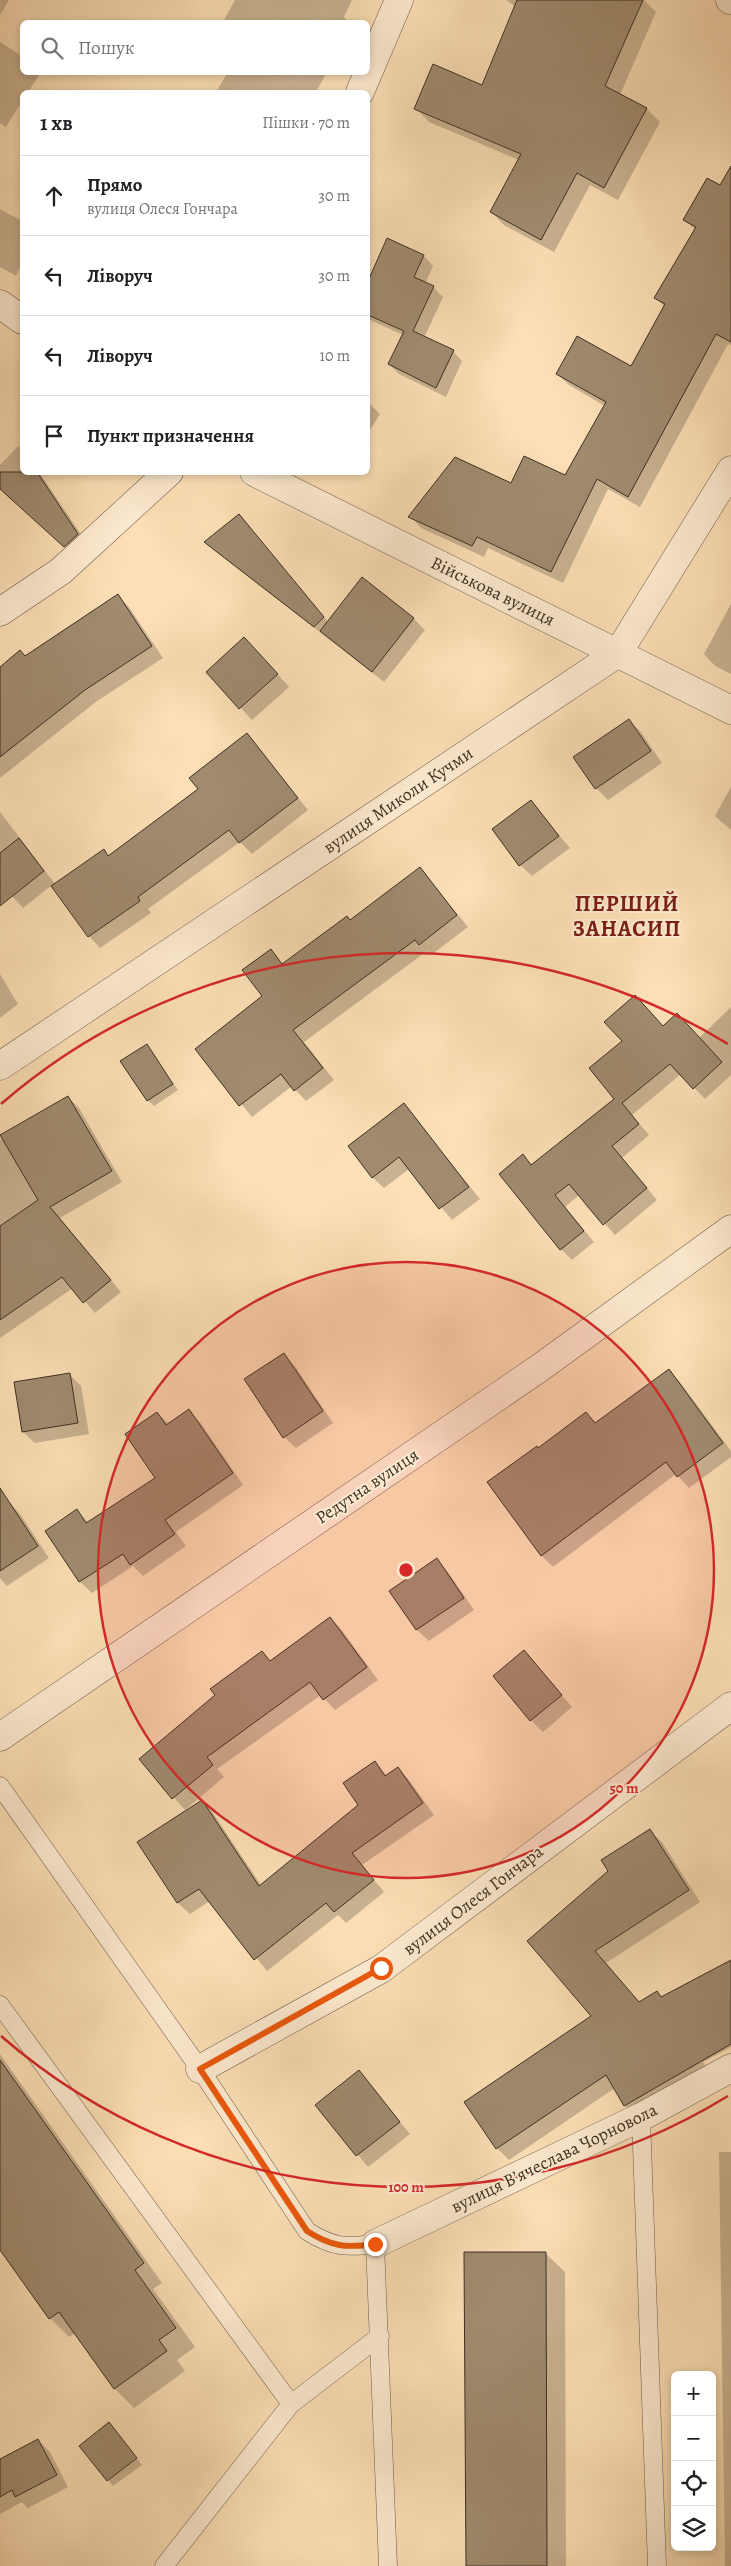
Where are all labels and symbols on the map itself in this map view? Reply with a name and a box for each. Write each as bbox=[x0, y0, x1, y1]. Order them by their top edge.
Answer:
street label: Військова вулиця bbox=[427, 551, 559, 631]
street label: вулиця Миколи Кучми bbox=[319, 741, 477, 859]
district label: ПЕРШИЙ ЗАНАСИП bbox=[573, 889, 681, 944]
street label: Редутна вулиця bbox=[311, 1443, 423, 1529]
centre of rings bbox=[397, 1561, 415, 1579]
text: 50 m bbox=[609, 1778, 639, 1798]
street label: вулиця Олеся Гончара bbox=[398, 1839, 549, 1961]
route start bbox=[370, 1957, 393, 1980]
street label: вулиця Вʼячеслава Чорновола bbox=[447, 2097, 662, 2219]
text: 100 m bbox=[388, 2177, 424, 2197]
route end bbox=[364, 2233, 387, 2256]

